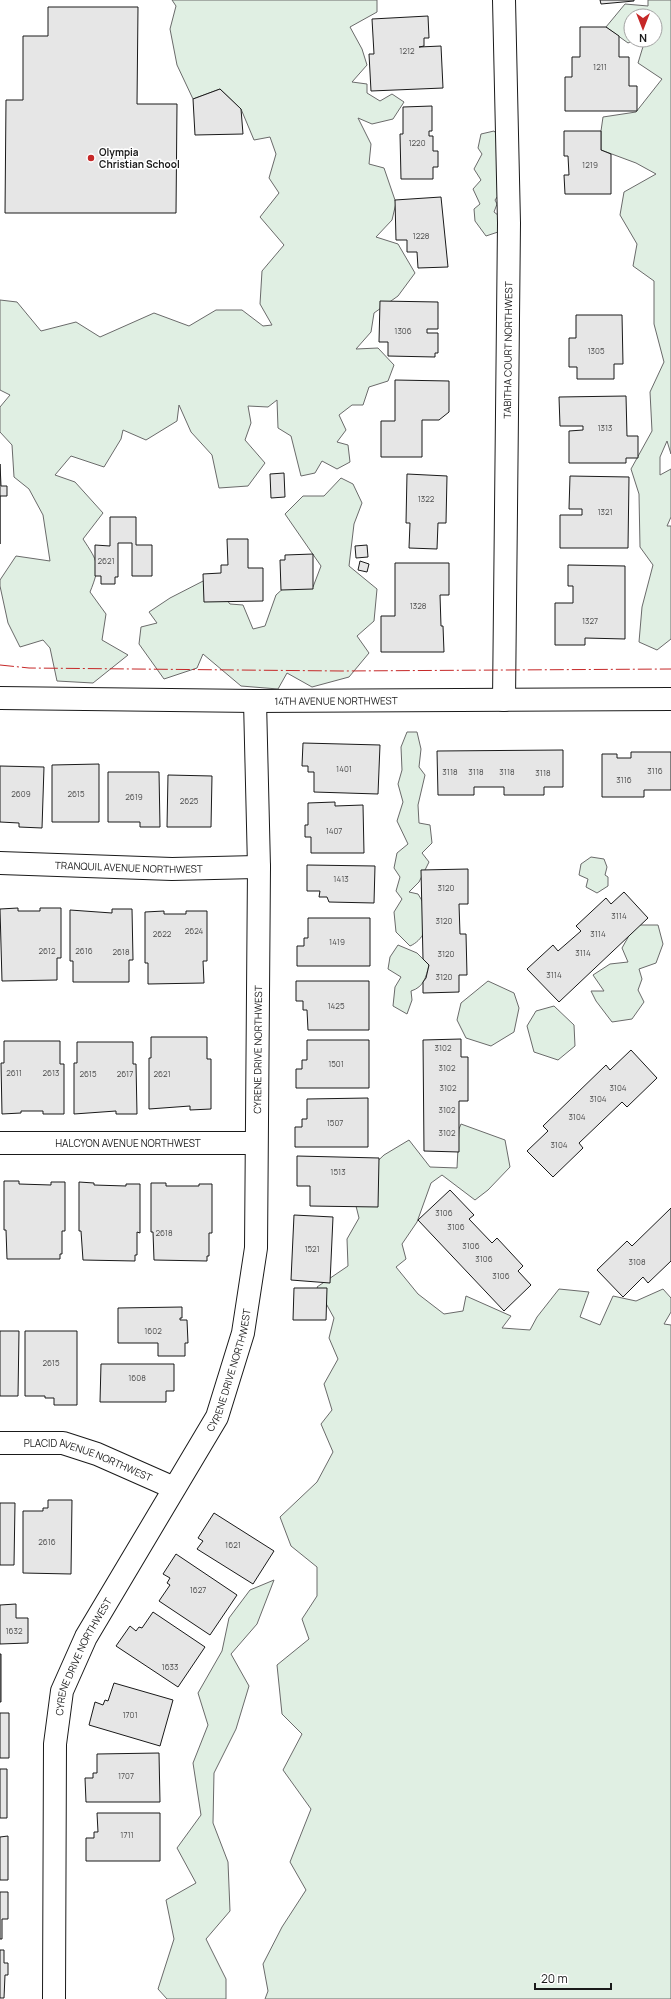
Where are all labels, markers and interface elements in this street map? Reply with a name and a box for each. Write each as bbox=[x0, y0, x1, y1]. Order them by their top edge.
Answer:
north arrow bbox=[623, 8, 663, 48]
text: N bbox=[639, 31, 647, 46]
house number: 1212 bbox=[399, 45, 415, 56]
house number: 1211 bbox=[593, 61, 607, 72]
house number: 1220 bbox=[408, 137, 426, 148]
place label: Olympia Christian School bbox=[99, 145, 180, 171]
marker: Olympia Christian School bbox=[86, 153, 96, 163]
house number: 1219 bbox=[582, 159, 598, 170]
house number: 1228 bbox=[413, 230, 430, 241]
street label: TABITHA COURT NORTHWEST bbox=[500, 281, 515, 419]
house number: 1306 bbox=[394, 325, 412, 336]
house number: 1305 bbox=[587, 345, 605, 356]
house number: 1313 bbox=[597, 422, 613, 433]
house number: 1322 bbox=[418, 493, 435, 504]
house number: 1321 bbox=[597, 506, 613, 517]
house number: 2621 bbox=[97, 555, 115, 566]
house number: 1328 bbox=[410, 600, 427, 611]
house number: 1327 bbox=[582, 615, 598, 626]
street label: 14TH AVENUE NORTHWEST bbox=[274, 693, 398, 708]
house number: 1401 bbox=[336, 763, 352, 774]
house number: 3116 bbox=[647, 765, 663, 776]
house number: 3118 bbox=[442, 766, 458, 777]
house number: 3118 bbox=[468, 766, 484, 777]
house number: 3118 bbox=[499, 766, 515, 777]
house number: 3118 bbox=[535, 767, 551, 778]
house number: 3116 bbox=[616, 774, 632, 785]
house number: 2609 bbox=[11, 788, 31, 799]
house number: 2615 bbox=[67, 788, 85, 799]
house number: 2619 bbox=[125, 791, 143, 802]
house number: 2625 bbox=[180, 795, 199, 806]
house number: 1407 bbox=[326, 825, 342, 836]
street label: TRANQUIL AVENUE NORTHWEST bbox=[55, 858, 203, 876]
house number: 1413 bbox=[333, 873, 349, 884]
house number: 3120 bbox=[438, 882, 455, 893]
house number: 3114 bbox=[611, 910, 627, 921]
house number: 3120 bbox=[436, 915, 453, 926]
house number: 2624 bbox=[185, 925, 204, 936]
house number: 2622 bbox=[153, 928, 172, 939]
house number: 3114 bbox=[590, 928, 606, 939]
house number: 1419 bbox=[329, 936, 345, 947]
house number: 2612 bbox=[38, 945, 56, 956]
house number: 2616 bbox=[75, 945, 93, 956]
house number: 2618 bbox=[112, 946, 130, 957]
house number: 3114 bbox=[575, 947, 591, 958]
house number: 3120 bbox=[438, 948, 455, 959]
house number: 3114 bbox=[546, 969, 562, 980]
house number: 3120 bbox=[436, 971, 453, 982]
street label: CYRENE DRIVE NORTHWEST bbox=[250, 985, 265, 1114]
house number: 1425 bbox=[327, 1000, 345, 1011]
house number: 3102 bbox=[435, 1042, 452, 1053]
house number: 1501 bbox=[328, 1058, 344, 1069]
house number: 3102 bbox=[439, 1062, 456, 1073]
house number: 2611 bbox=[6, 1067, 22, 1078]
house number: 2613 bbox=[43, 1067, 59, 1078]
house number: 2615 bbox=[79, 1068, 97, 1079]
house number: 2617 bbox=[117, 1068, 133, 1079]
house number: 2621 bbox=[153, 1068, 171, 1079]
house number: 3102 bbox=[440, 1082, 457, 1093]
house number: 3104 bbox=[609, 1082, 627, 1093]
house number: 3104 bbox=[589, 1093, 607, 1104]
house number: 3102 bbox=[439, 1104, 456, 1115]
house number: 3104 bbox=[568, 1111, 586, 1122]
house number: 1507 bbox=[327, 1117, 343, 1128]
house number: 3102 bbox=[439, 1127, 456, 1138]
street label: HALCYON AVENUE NORTHWEST bbox=[55, 1136, 201, 1150]
house number: 3104 bbox=[550, 1139, 568, 1150]
house number: 1513 bbox=[330, 1166, 346, 1177]
house number: 3106 bbox=[435, 1207, 453, 1218]
house number: 3106 bbox=[447, 1221, 465, 1232]
house number: 2618 bbox=[155, 1227, 173, 1238]
house number: 3106 bbox=[462, 1240, 480, 1251]
house number: 1521 bbox=[304, 1243, 320, 1254]
house number: 3106 bbox=[475, 1253, 493, 1264]
house number: 3108 bbox=[628, 1256, 646, 1267]
house number: 3106 bbox=[492, 1270, 510, 1281]
street label: CYRENE DRIVE NORTHWEST bbox=[203, 1308, 254, 1434]
house number: 1602 bbox=[144, 1325, 162, 1336]
house number: 2615 bbox=[42, 1357, 60, 1368]
house number: 1608 bbox=[128, 1372, 146, 1383]
street label: PLACID AVENUE NORTHWEST bbox=[24, 1436, 154, 1485]
house number: 2616 bbox=[38, 1536, 56, 1547]
house number: 1621 bbox=[225, 1539, 241, 1550]
house number: 1627 bbox=[190, 1584, 206, 1595]
street label: CYRENE DRIVE NORTHWEST bbox=[52, 1595, 115, 1716]
house number: 1632 bbox=[5, 1625, 23, 1636]
house number: 1633 bbox=[162, 1661, 178, 1672]
house number: 1701 bbox=[122, 1709, 138, 1720]
house number: 1707 bbox=[118, 1770, 134, 1781]
house number: 1711 bbox=[120, 1829, 134, 1840]
scale bar bbox=[535, 1965, 611, 1991]
text: 20 m bbox=[541, 1970, 568, 1987]

